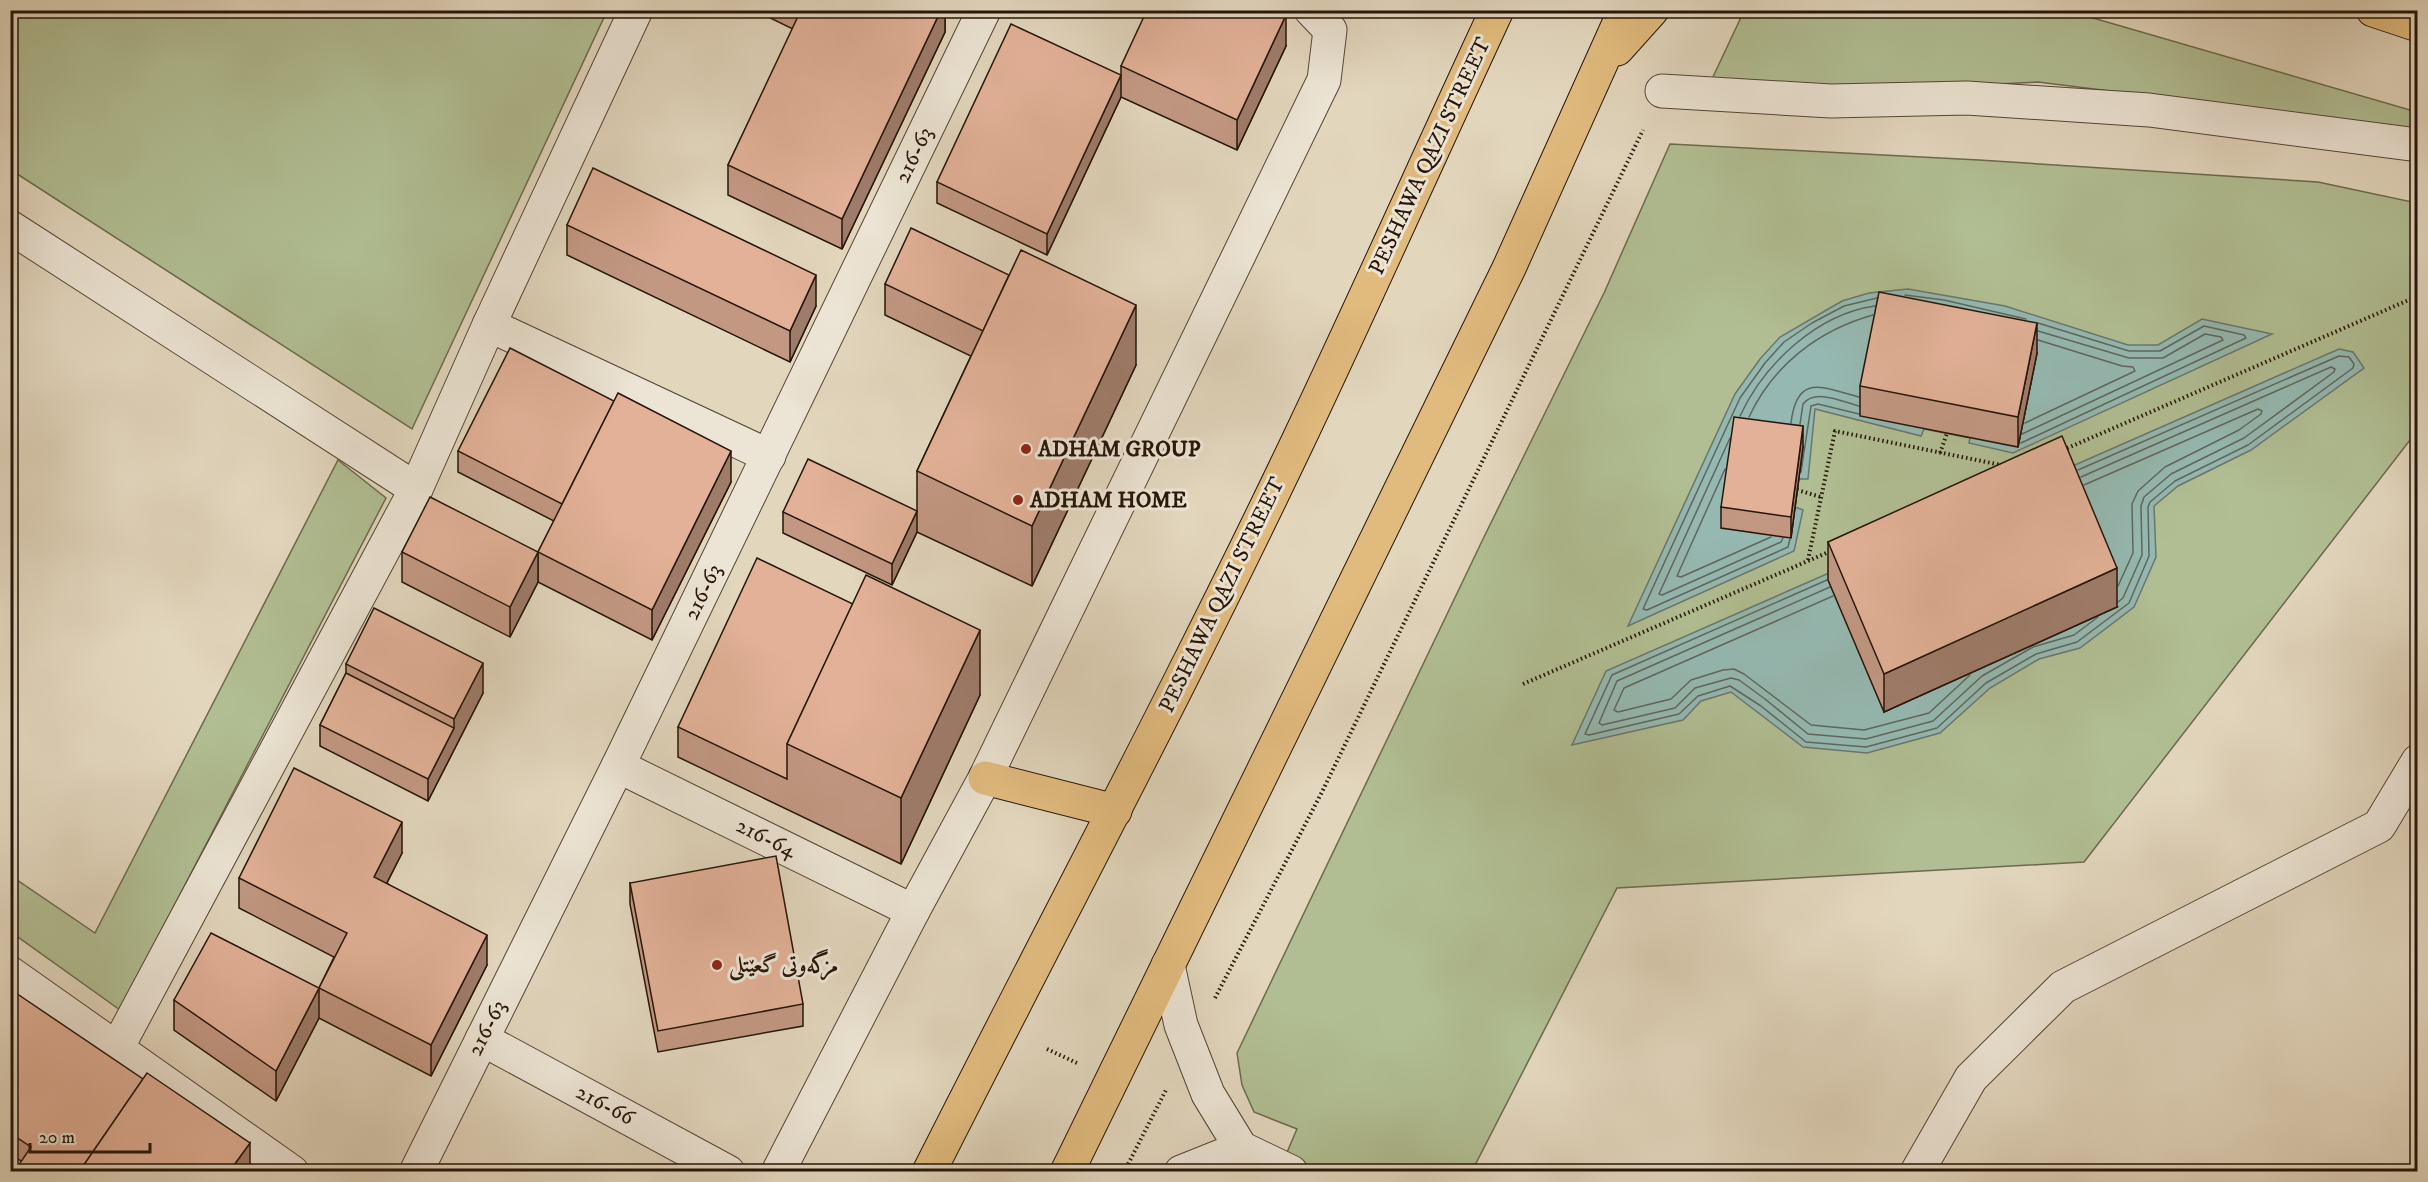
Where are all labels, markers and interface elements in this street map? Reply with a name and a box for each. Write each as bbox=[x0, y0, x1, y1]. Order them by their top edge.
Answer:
street label: PESHAWA QAZI STREET bbox=[1363, 33, 1497, 279]
street label: 216-63 bbox=[889, 123, 939, 187]
place label: ADHAM GROUP bbox=[1037, 436, 1201, 463]
marker: ADHAM GROUP bbox=[1019, 442, 1033, 456]
street label: PESHAWA QAZI STREET bbox=[1153, 473, 1291, 717]
place label: ADHAM HOME bbox=[1029, 487, 1187, 514]
marker: ADHAM HOME bbox=[1011, 493, 1025, 507]
street label: 216-63 bbox=[678, 560, 728, 624]
street label: 216-64 bbox=[732, 812, 802, 865]
place label: مزگەوتی گعێتلی bbox=[728, 948, 838, 982]
marker: مزگەوتی گعێتلی bbox=[710, 958, 724, 972]
street label: 216-63 bbox=[462, 996, 512, 1060]
street label: 216-66 bbox=[571, 1079, 640, 1132]
scale bar bbox=[30, 1116, 150, 1154]
text: 20 m bbox=[39, 1127, 75, 1149]

